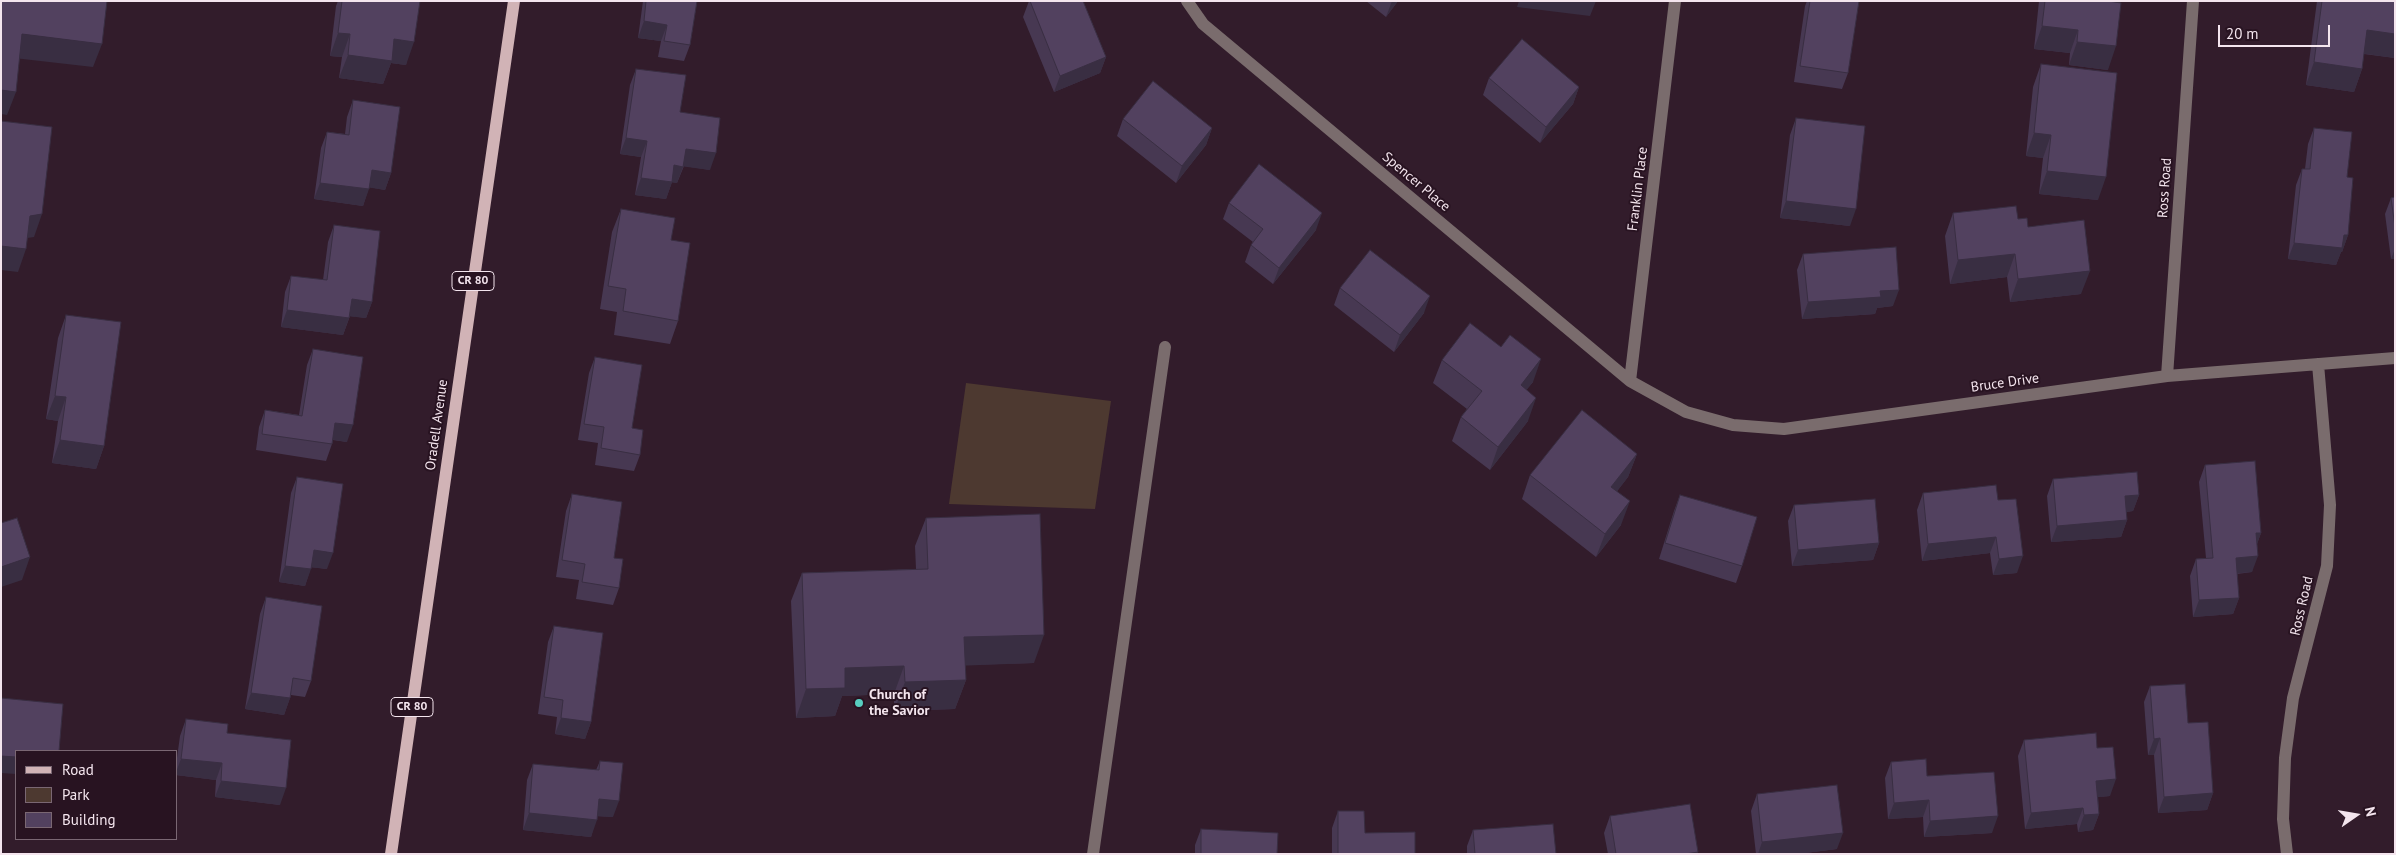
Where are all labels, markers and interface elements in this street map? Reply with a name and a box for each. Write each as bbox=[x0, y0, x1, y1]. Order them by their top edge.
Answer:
scale bar bbox=[2221, 15, 2334, 47]
text: 20 m bbox=[2226, 24, 2259, 43]
street label: Franklin Place bbox=[1625, 146, 1651, 232]
street label: Spencer Place bbox=[1379, 149, 1453, 215]
street label: Ross Road bbox=[2155, 157, 2175, 219]
road number: CR 80 bbox=[452, 272, 494, 290]
street label: Bruce Drive bbox=[1970, 370, 2040, 396]
street label: Oradell Avenue bbox=[422, 378, 452, 472]
street label: Ross Road bbox=[2287, 575, 2317, 637]
place label: Church of the Savior bbox=[869, 687, 929, 720]
marker: Church of the Savior bbox=[853, 697, 865, 709]
road number: CR 80 bbox=[391, 698, 433, 716]
legend bbox=[15, 750, 178, 840]
text: Road bbox=[62, 760, 94, 779]
text: Park bbox=[62, 785, 90, 804]
north arrow bbox=[2331, 790, 2381, 840]
text: N bbox=[2361, 805, 2380, 818]
text: Building bbox=[62, 810, 116, 829]

